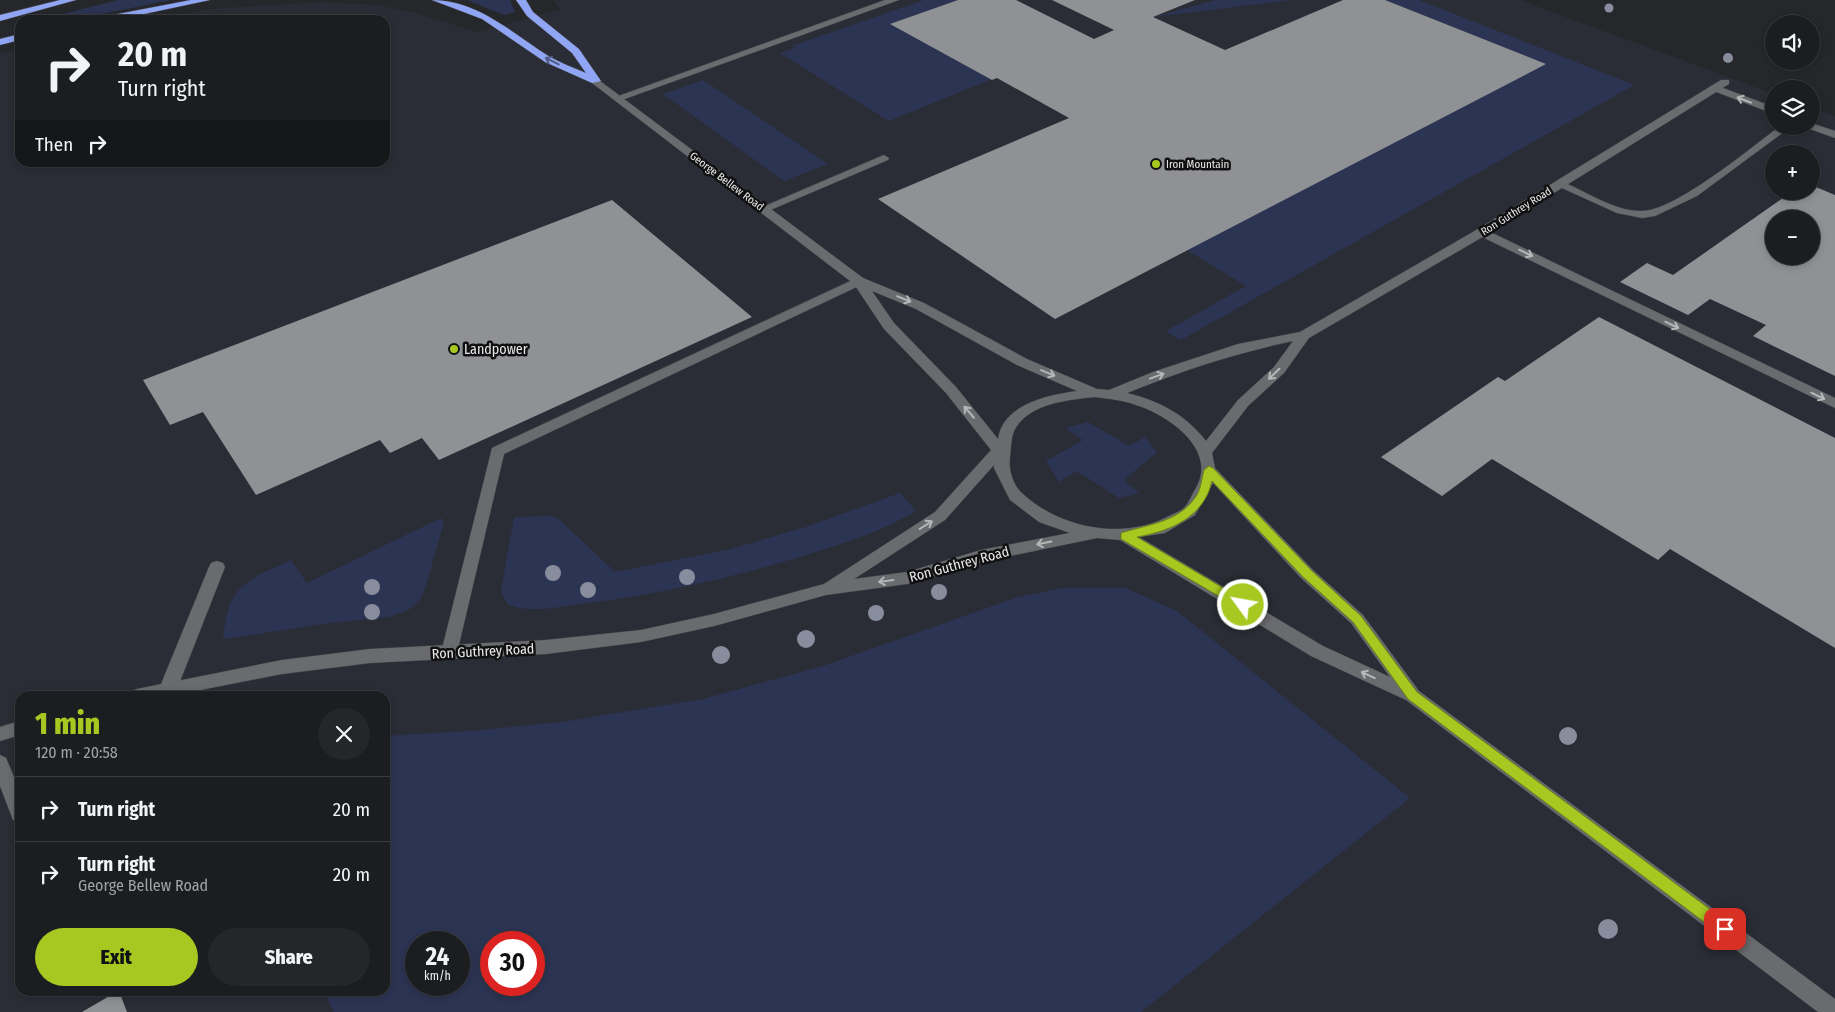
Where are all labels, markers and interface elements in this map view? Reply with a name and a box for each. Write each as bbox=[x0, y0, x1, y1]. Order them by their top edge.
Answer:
map controls bbox=[1765, 15, 1820, 265]
button: sound bbox=[1765, 15, 1820, 70]
text: 20 m bbox=[118, 33, 187, 75]
icon: right bbox=[35, 35, 100, 100]
one-way arrow bbox=[544, 56, 559, 66]
text: Turn right bbox=[118, 75, 206, 102]
button: layers bbox=[1765, 80, 1820, 135]
one-way arrow bbox=[1737, 95, 1752, 104]
icon: right bbox=[83, 130, 111, 158]
text: Then bbox=[35, 133, 73, 156]
button: + bbox=[1765, 145, 1820, 200]
street label: George Bellew Road bbox=[687, 149, 766, 214]
marker: Iron Mountain bbox=[1150, 158, 1162, 170]
place label: Iron Mountain bbox=[1166, 158, 1229, 171]
street label: Ron Guthrey Road bbox=[1479, 185, 1554, 238]
button: − bbox=[1765, 210, 1820, 265]
one-way arrow bbox=[1518, 249, 1533, 258]
one-way arrow bbox=[896, 295, 911, 304]
one-way arrow bbox=[1664, 320, 1679, 330]
place label: Landpower bbox=[464, 341, 528, 358]
marker: Landpower bbox=[448, 343, 460, 355]
one-way arrow bbox=[1268, 368, 1281, 380]
one-way arrow bbox=[1040, 369, 1055, 378]
one-way arrow bbox=[1149, 371, 1164, 380]
one-way arrow bbox=[1810, 392, 1825, 401]
one-way arrow bbox=[964, 406, 975, 419]
one-way arrow bbox=[919, 519, 933, 529]
one-way arrow bbox=[1036, 539, 1052, 549]
street label: Ron Guthrey Road bbox=[907, 543, 1011, 586]
one-way arrow bbox=[878, 576, 894, 586]
position arrow bbox=[1216, 578, 1268, 630]
street label: Ron Guthrey Road bbox=[431, 640, 535, 663]
one-way arrow bbox=[1361, 669, 1376, 679]
text: 1 min bbox=[35, 706, 100, 742]
button: close bbox=[318, 708, 370, 760]
text: 120 m · 20:58 bbox=[35, 743, 118, 762]
icon: right bbox=[35, 795, 63, 823]
text: Turn right bbox=[78, 798, 155, 821]
text: 20 m bbox=[333, 798, 370, 821]
text: Turn right bbox=[78, 853, 155, 876]
icon: right bbox=[35, 860, 63, 888]
text: 20 m bbox=[333, 863, 370, 886]
text: George Bellew Road bbox=[78, 876, 208, 895]
pin bbox=[1704, 908, 1746, 950]
icon: arrive bbox=[1711, 915, 1739, 943]
button: Exit bbox=[35, 928, 198, 986]
button: Share bbox=[208, 928, 370, 986]
speed limit sign: 30 bbox=[480, 931, 545, 996]
text: 24 bbox=[426, 942, 449, 972]
text: km/h bbox=[424, 969, 451, 983]

